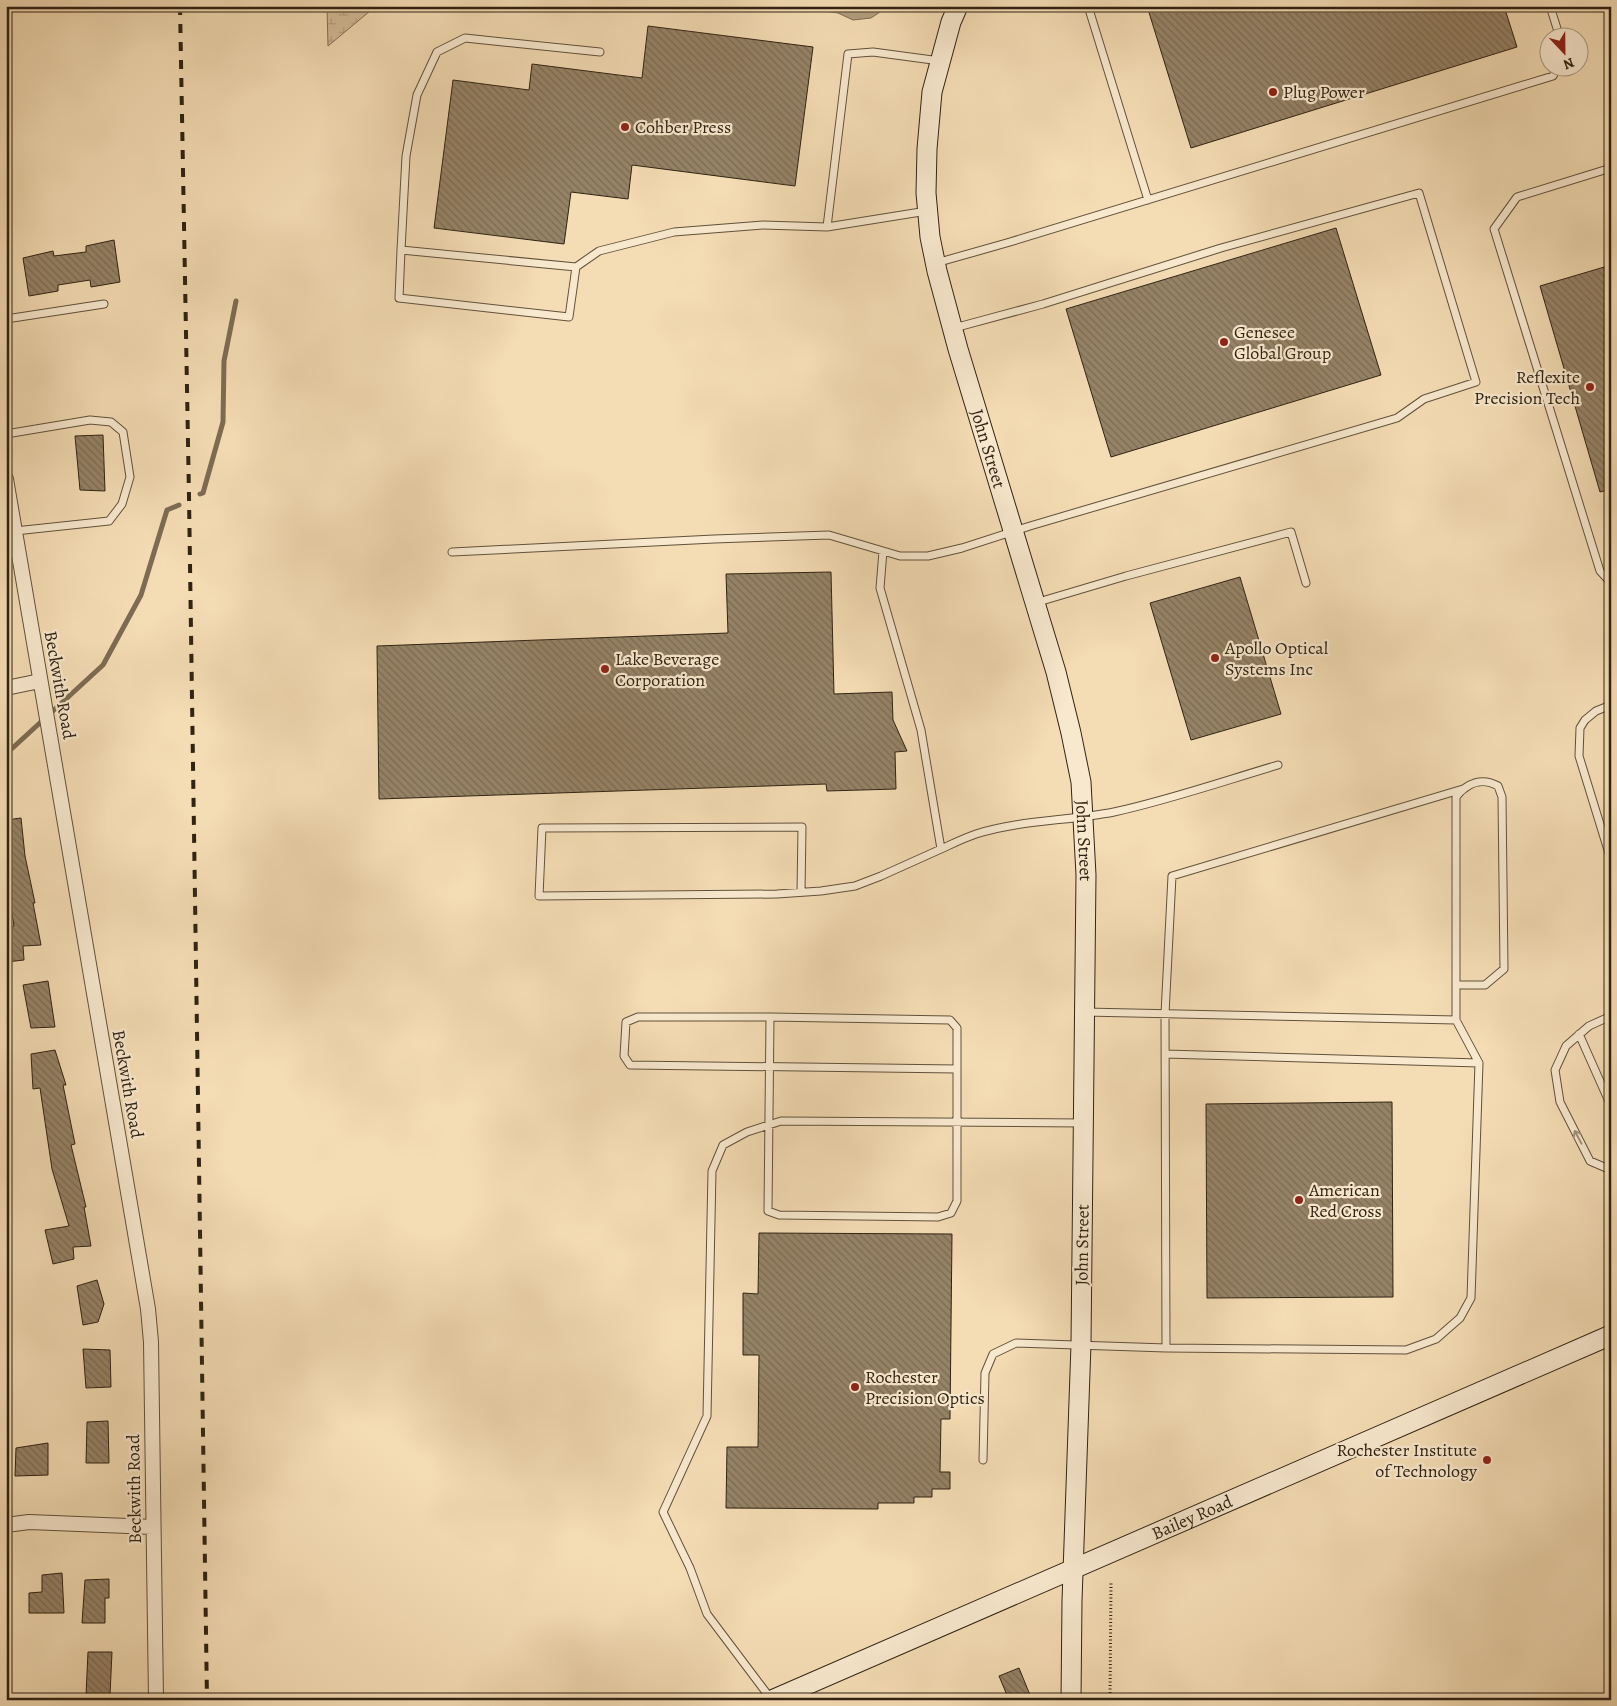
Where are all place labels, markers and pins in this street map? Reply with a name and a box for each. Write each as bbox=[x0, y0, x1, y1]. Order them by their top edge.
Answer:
place label: Plug Power bbox=[1283, 80, 1365, 104]
marker: Plug Power bbox=[1267, 86, 1279, 98]
place label: Cohber Press bbox=[635, 115, 731, 139]
marker: Cohber Press bbox=[619, 121, 631, 133]
place label: Genesee Global Group bbox=[1234, 320, 1331, 365]
marker: Genesee Global Group bbox=[1218, 336, 1230, 348]
place label: Reflexite Precision Tech bbox=[1474, 365, 1580, 410]
marker: Reflexite Precision Tech bbox=[1584, 381, 1596, 393]
place label: Apollo Optical Systems Inc bbox=[1224, 636, 1329, 681]
place label: Lake Beverage Corporation bbox=[615, 647, 719, 692]
marker: Apollo Optical Systems Inc bbox=[1209, 652, 1221, 664]
marker: Lake Beverage Corporation bbox=[599, 663, 611, 675]
place label: American Red Cross bbox=[1308, 1178, 1382, 1223]
marker: American Red Cross bbox=[1293, 1194, 1305, 1206]
place label: Rochester Precision Optics bbox=[865, 1365, 985, 1410]
marker: Rochester Precision Optics bbox=[849, 1381, 861, 1393]
place label: Rochester Institute of Technology bbox=[1336, 1438, 1478, 1483]
marker: Rochester Institute of Technology bbox=[1481, 1454, 1493, 1466]

